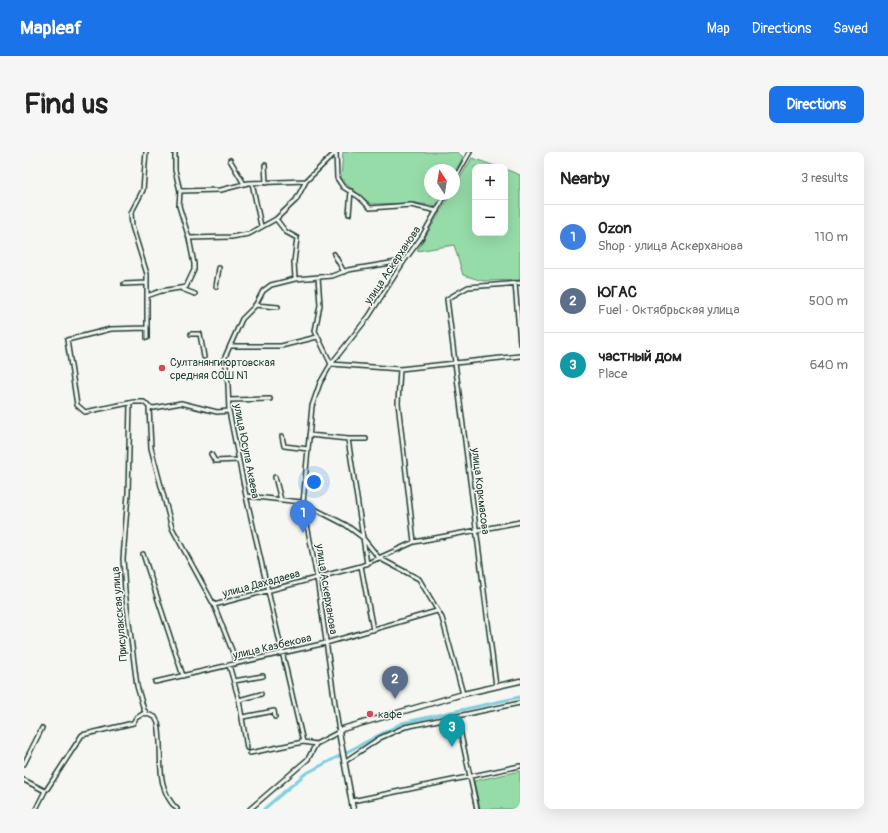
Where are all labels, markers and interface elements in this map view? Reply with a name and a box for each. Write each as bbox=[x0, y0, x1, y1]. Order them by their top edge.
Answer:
text: Mapleaf bbox=[20, 16, 82, 40]
text: Map bbox=[707, 20, 730, 37]
text: Directions bbox=[752, 20, 811, 37]
text: Saved bbox=[833, 20, 868, 37]
button: Directions bbox=[769, 86, 864, 123]
text: Find us bbox=[24, 87, 108, 122]
north arrow bbox=[424, 164, 460, 200]
map controls bbox=[472, 164, 508, 236]
button: + bbox=[472, 164, 508, 200]
text: Nearby bbox=[560, 168, 609, 189]
text: 3 results bbox=[801, 170, 848, 186]
button: − bbox=[472, 200, 508, 236]
text: Ozon bbox=[598, 219, 632, 238]
street label: улица Аскерханова bbox=[361, 224, 423, 308]
text: 1 bbox=[570, 229, 576, 245]
text: 110 m bbox=[815, 229, 848, 245]
text: Shop · улица Аскерханова bbox=[598, 238, 743, 254]
text: ЮГАС bbox=[598, 283, 637, 302]
text: 2 bbox=[569, 293, 577, 309]
text: 500 m bbox=[809, 293, 848, 309]
text: Fuel · Октябрьская улица bbox=[598, 302, 740, 318]
text: частный дом bbox=[598, 347, 682, 366]
place label: Султанянгиюртовская средняя СОШ N1 bbox=[170, 356, 275, 382]
text: 3 bbox=[569, 357, 577, 373]
text: 640 m bbox=[810, 357, 848, 373]
marker: Султанянгиюртовская средняя СОШ N1 bbox=[157, 363, 167, 373]
text: Place bbox=[598, 366, 627, 382]
street label: улица Юсупа Акаева bbox=[231, 402, 262, 500]
street label: улица Коркмасова bbox=[469, 446, 492, 535]
your location bbox=[304, 472, 324, 492]
pin: 1 bbox=[290, 500, 316, 533]
street label: улица Аскерханова bbox=[313, 542, 340, 635]
street label: Присулакская улица bbox=[109, 566, 130, 662]
street label: улица Дахадаева bbox=[220, 567, 301, 600]
street label: улица Казбекова bbox=[231, 631, 313, 662]
pin: 2 bbox=[382, 666, 408, 699]
place label: кафе bbox=[378, 708, 403, 721]
marker: кафе bbox=[365, 709, 375, 719]
pin: 3 bbox=[439, 714, 465, 747]

